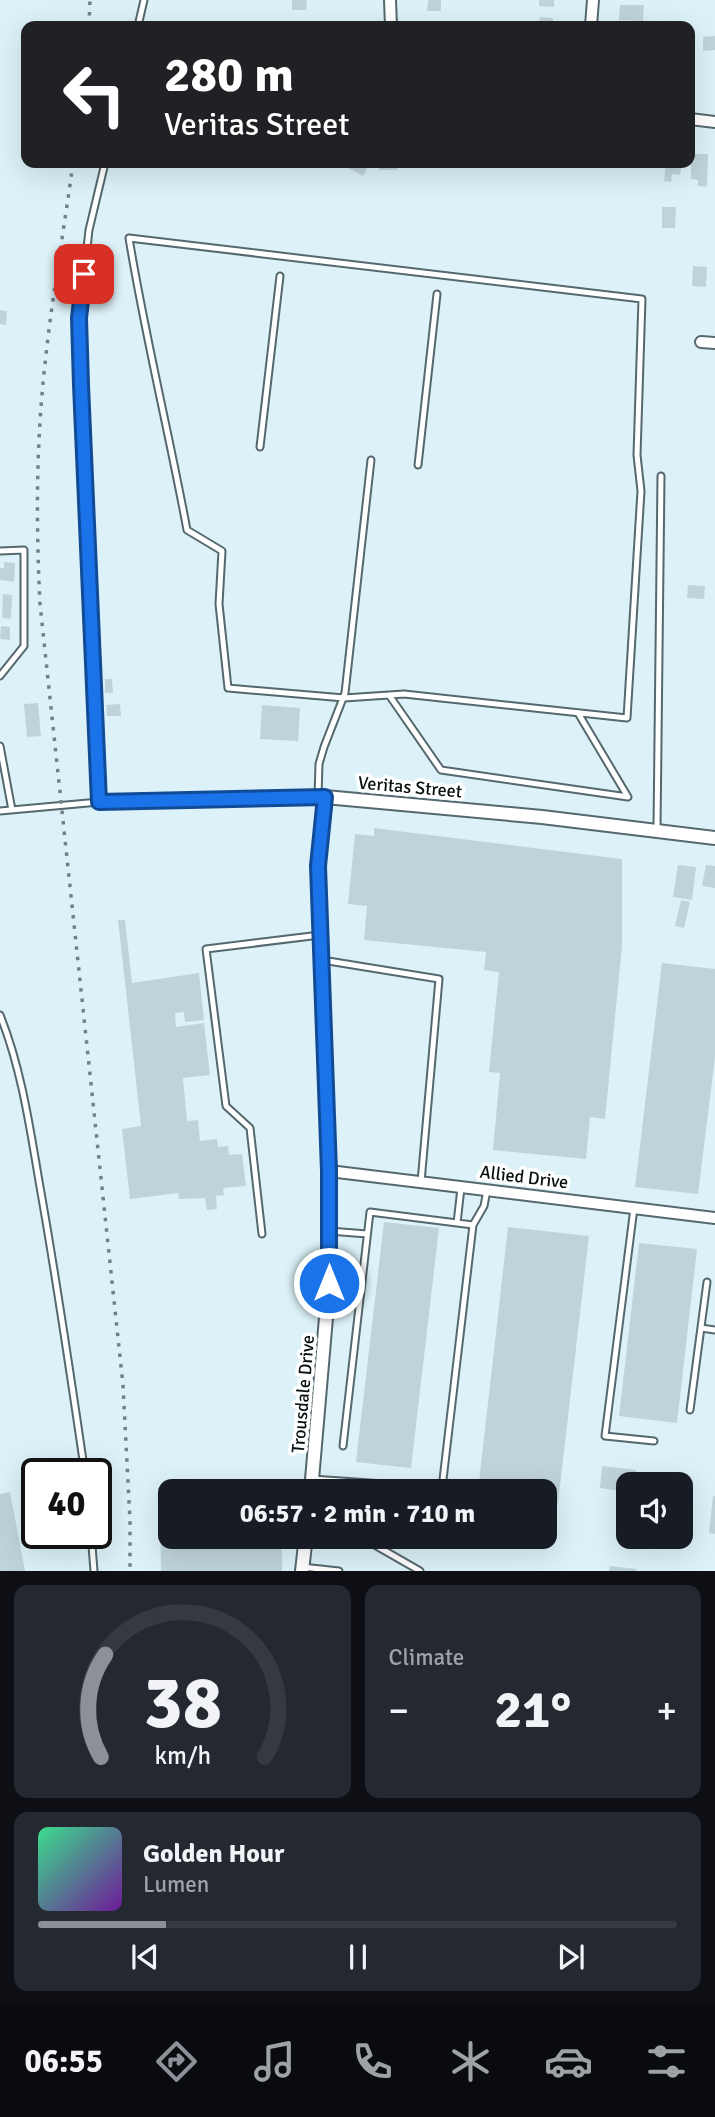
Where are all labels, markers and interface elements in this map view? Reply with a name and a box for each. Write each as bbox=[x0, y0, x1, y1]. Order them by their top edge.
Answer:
text: 280 m bbox=[164, 45, 294, 105]
icon: left bbox=[49, 49, 140, 140]
text: Veritas Street bbox=[164, 105, 349, 144]
pin bbox=[54, 244, 114, 304]
icon: arrive bbox=[65, 255, 103, 293]
street label: Veritas Street bbox=[357, 771, 463, 803]
street label: Allied Drive bbox=[479, 1161, 569, 1193]
position arrow bbox=[292, 1246, 366, 1320]
street label: Trousdale Drive bbox=[287, 1334, 319, 1454]
speed limit sign: 40 bbox=[21, 1458, 112, 1549]
map controls bbox=[616, 1472, 693, 1549]
button: sound bbox=[616, 1472, 693, 1549]
text: 06:57 · 2 min · 710 m bbox=[240, 1498, 475, 1530]
text: Climate bbox=[389, 1643, 464, 1672]
text: 38 bbox=[143, 1660, 222, 1749]
text: 21° bbox=[494, 1678, 571, 1742]
text: − bbox=[389, 1687, 409, 1734]
text: + bbox=[656, 1687, 677, 1734]
text: km/h bbox=[154, 1740, 211, 1771]
text: Golden Hour bbox=[143, 1838, 284, 1870]
text: Lumen bbox=[143, 1870, 209, 1899]
icon: previous bbox=[126, 1938, 164, 1976]
icon: pause bbox=[339, 1938, 377, 1976]
icon: next bbox=[552, 1938, 590, 1976]
icon: directions bbox=[152, 2037, 201, 2086]
icon: music bbox=[250, 2037, 299, 2086]
icon: phone bbox=[348, 2037, 397, 2086]
icon: climate bbox=[446, 2037, 495, 2086]
icon: car bbox=[544, 2037, 593, 2086]
icon: filters bbox=[642, 2037, 691, 2086]
text: 06:55 bbox=[24, 2042, 103, 2081]

